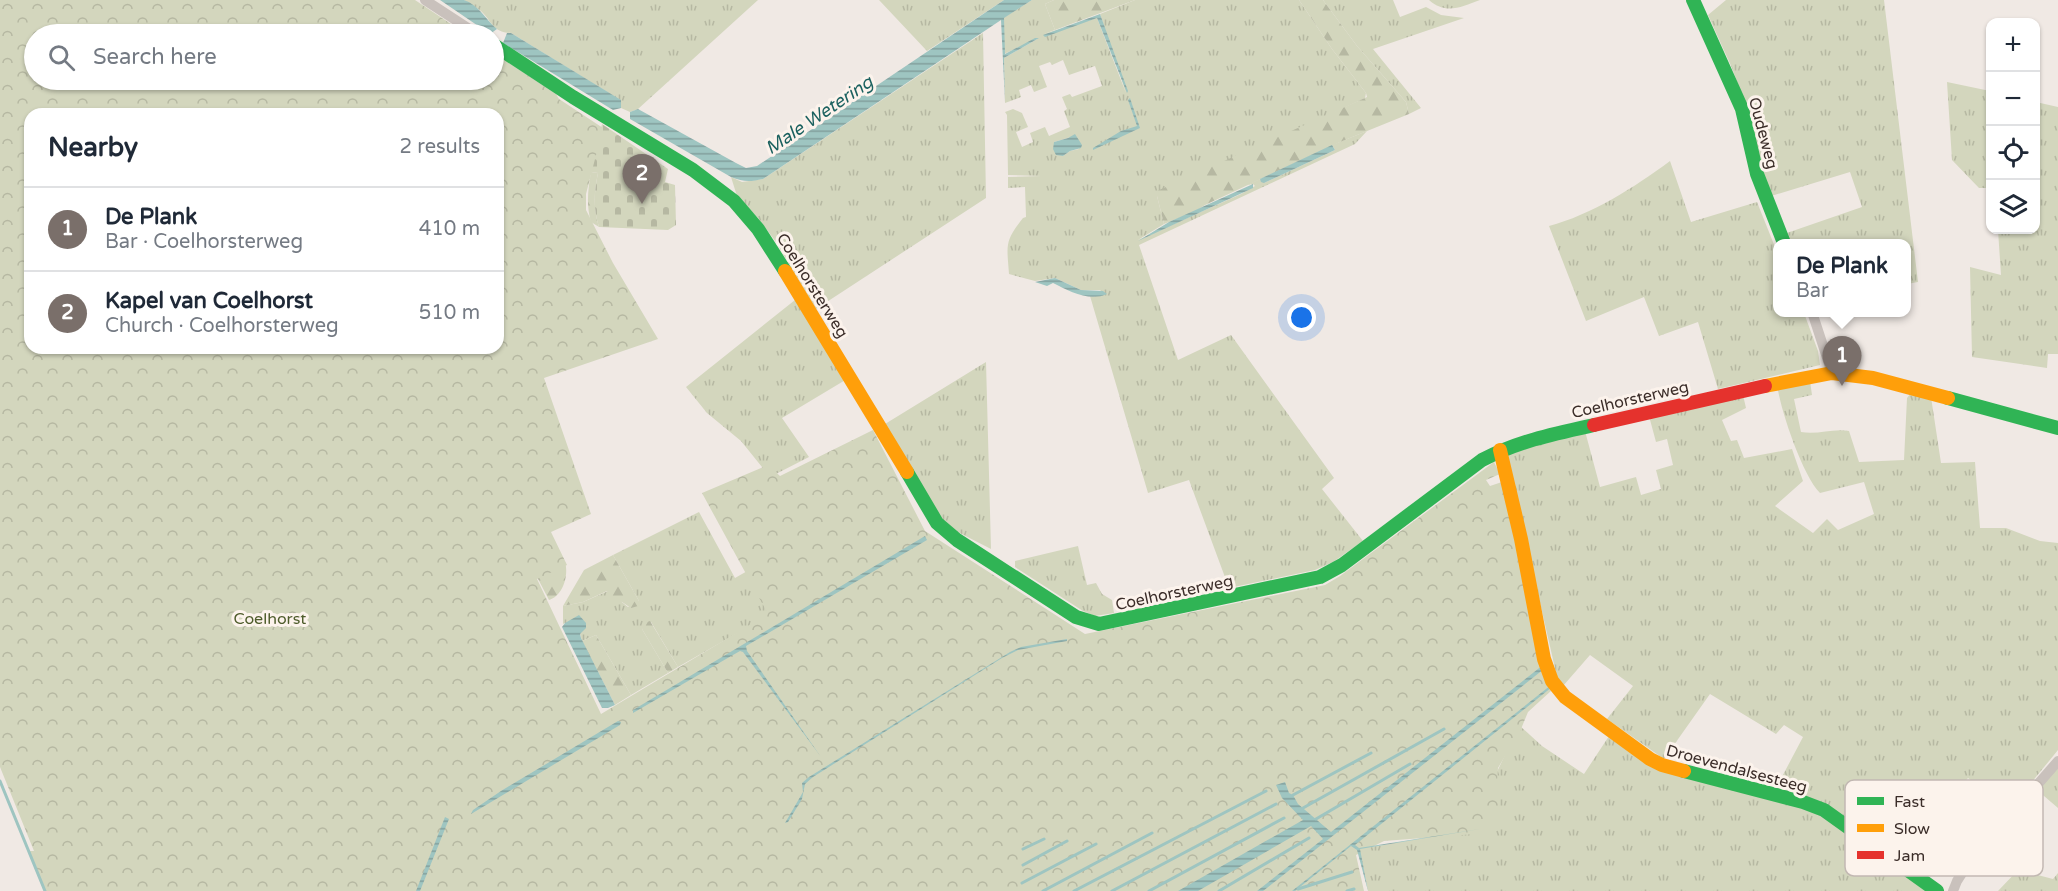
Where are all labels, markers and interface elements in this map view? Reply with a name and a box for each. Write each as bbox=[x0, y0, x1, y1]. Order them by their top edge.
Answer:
map controls bbox=[1986, 18, 2040, 234]
button: + bbox=[1986, 18, 2040, 72]
search box bbox=[24, 24, 504, 90]
icon: search bbox=[45, 41, 78, 74]
text: Search here bbox=[93, 44, 217, 70]
water label: Male Wetering bbox=[761, 70, 878, 159]
button: − bbox=[1986, 72, 2040, 126]
street label: Oudeweg bbox=[1744, 95, 1782, 171]
button: locate bbox=[1986, 126, 2040, 180]
text: Nearby bbox=[48, 132, 138, 163]
text: 2 results bbox=[400, 135, 480, 159]
pin: 2 bbox=[622, 154, 662, 204]
button: layers bbox=[1986, 180, 2040, 234]
text: De Plank bbox=[105, 204, 197, 230]
text: 1 bbox=[61, 217, 74, 241]
text: 410 m bbox=[419, 217, 480, 241]
street label: Coelhorsterweg bbox=[772, 229, 852, 342]
text: Bar · Coelhorsterweg bbox=[105, 230, 303, 254]
popup bbox=[1773, 239, 1911, 317]
text: De Plank bbox=[1796, 253, 1888, 279]
text: Bar bbox=[1796, 279, 1829, 303]
text: Kapel van Coelhorst bbox=[105, 288, 313, 314]
text: 2 bbox=[61, 301, 74, 325]
text: 510 m bbox=[419, 301, 480, 325]
your location bbox=[1287, 303, 1316, 332]
text: Church · Coelhorsterweg bbox=[105, 314, 339, 338]
pin: 1 bbox=[1822, 336, 1862, 386]
street label: Coelhorsterweg bbox=[1570, 377, 1691, 423]
street label: Coelhorsterweg bbox=[1114, 571, 1235, 615]
park label: Coelhorst bbox=[234, 609, 306, 629]
street label: Droevendalsesteeg bbox=[1664, 741, 1809, 797]
legend bbox=[1845, 780, 2043, 876]
text: Fast bbox=[1894, 792, 1925, 812]
text: Slow bbox=[1894, 819, 1930, 839]
text: Jam bbox=[1894, 846, 1925, 866]

